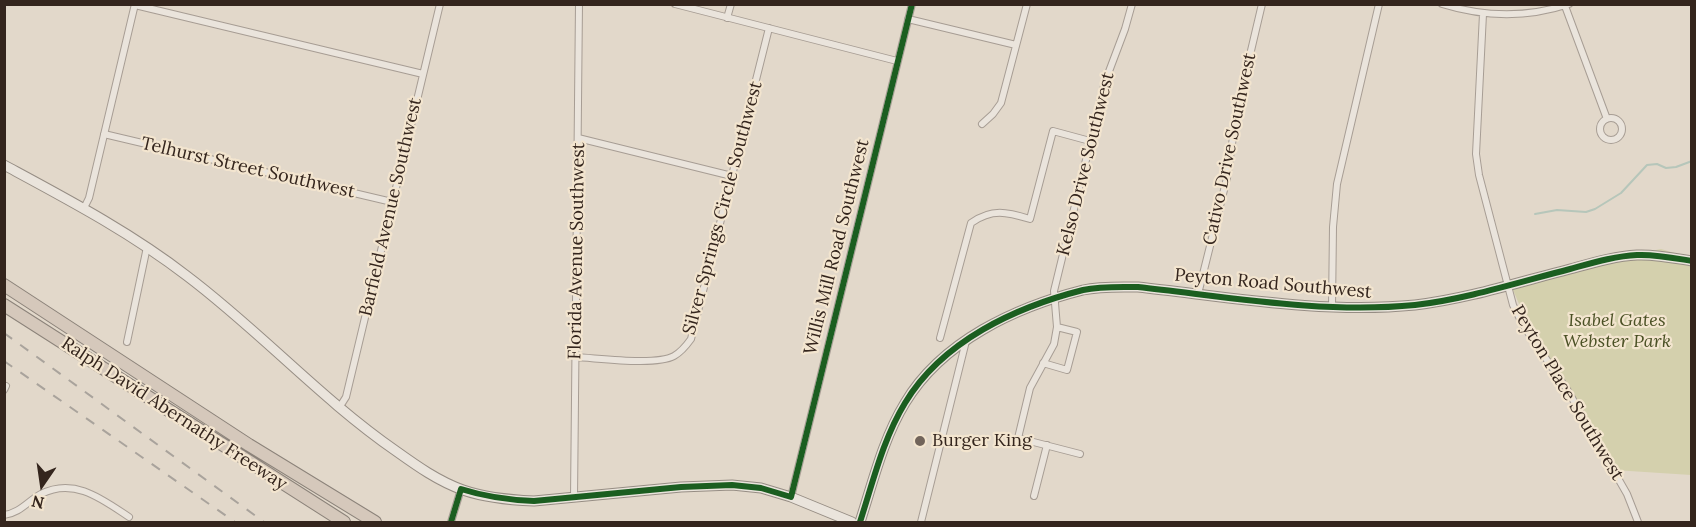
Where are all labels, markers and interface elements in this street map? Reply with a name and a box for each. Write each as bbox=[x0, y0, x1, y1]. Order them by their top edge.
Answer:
street label: Cativo Drive Southwest bbox=[1199, 51, 1261, 247]
street label: Kelso Drive Southwest bbox=[1053, 70, 1119, 258]
street label: Silver Springs Circle Southwest bbox=[679, 79, 767, 337]
street label: Barfield Avenue Southwest bbox=[355, 96, 427, 318]
street label: Telhurst Street Southwest bbox=[139, 133, 357, 203]
street label: Willis Mill Road Southwest bbox=[800, 137, 874, 357]
street label: Florida Avenue Southwest bbox=[564, 142, 590, 360]
street label: Peyton Road Southwest bbox=[1173, 265, 1373, 303]
street label: Peyton Place Southwest bbox=[1506, 302, 1628, 484]
park label: Isabel Gates Webster Park bbox=[1563, 310, 1671, 352]
street label: Ralph David Abernathy Freeway bbox=[57, 333, 291, 495]
place label: Burger King bbox=[932, 430, 1032, 452]
marker: Burger King bbox=[913, 434, 927, 448]
north arrow bbox=[12, 455, 72, 515]
text: N bbox=[30, 491, 46, 514]

